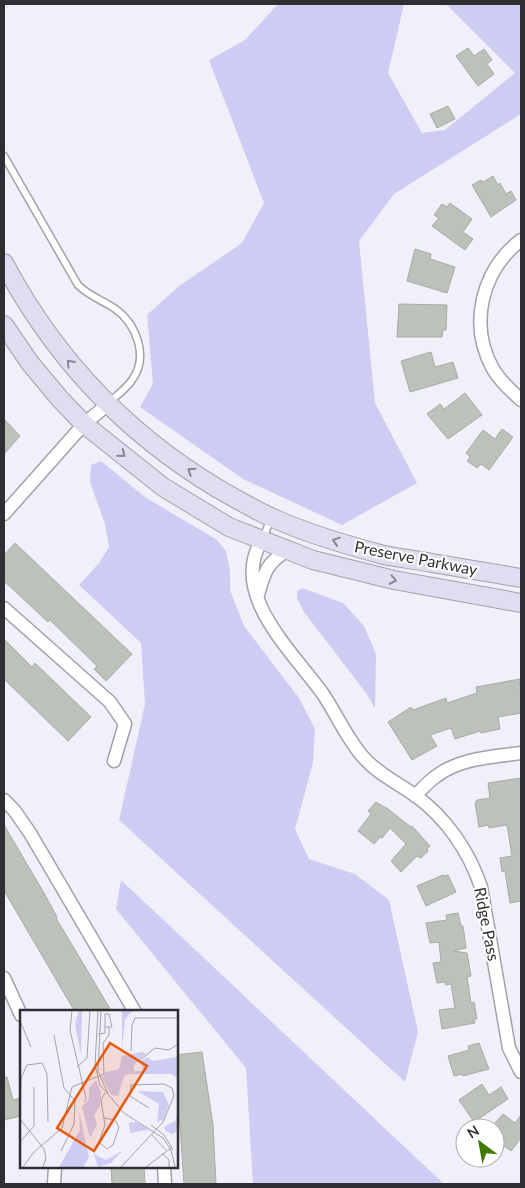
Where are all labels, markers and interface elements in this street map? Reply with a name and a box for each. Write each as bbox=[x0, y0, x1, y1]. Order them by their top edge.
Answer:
one-way arrow bbox=[67, 360, 76, 369]
one-way arrow bbox=[116, 449, 125, 457]
one-way arrow bbox=[187, 468, 196, 477]
street label: Preserve Parkway bbox=[353, 536, 480, 579]
one-way arrow bbox=[333, 537, 341, 547]
one-way arrow bbox=[389, 574, 398, 585]
street label: Ridge Pass bbox=[471, 885, 504, 962]
inset map bbox=[20, 1010, 178, 1168]
north arrow bbox=[455, 1118, 505, 1168]
text: N bbox=[464, 1121, 482, 1142]

